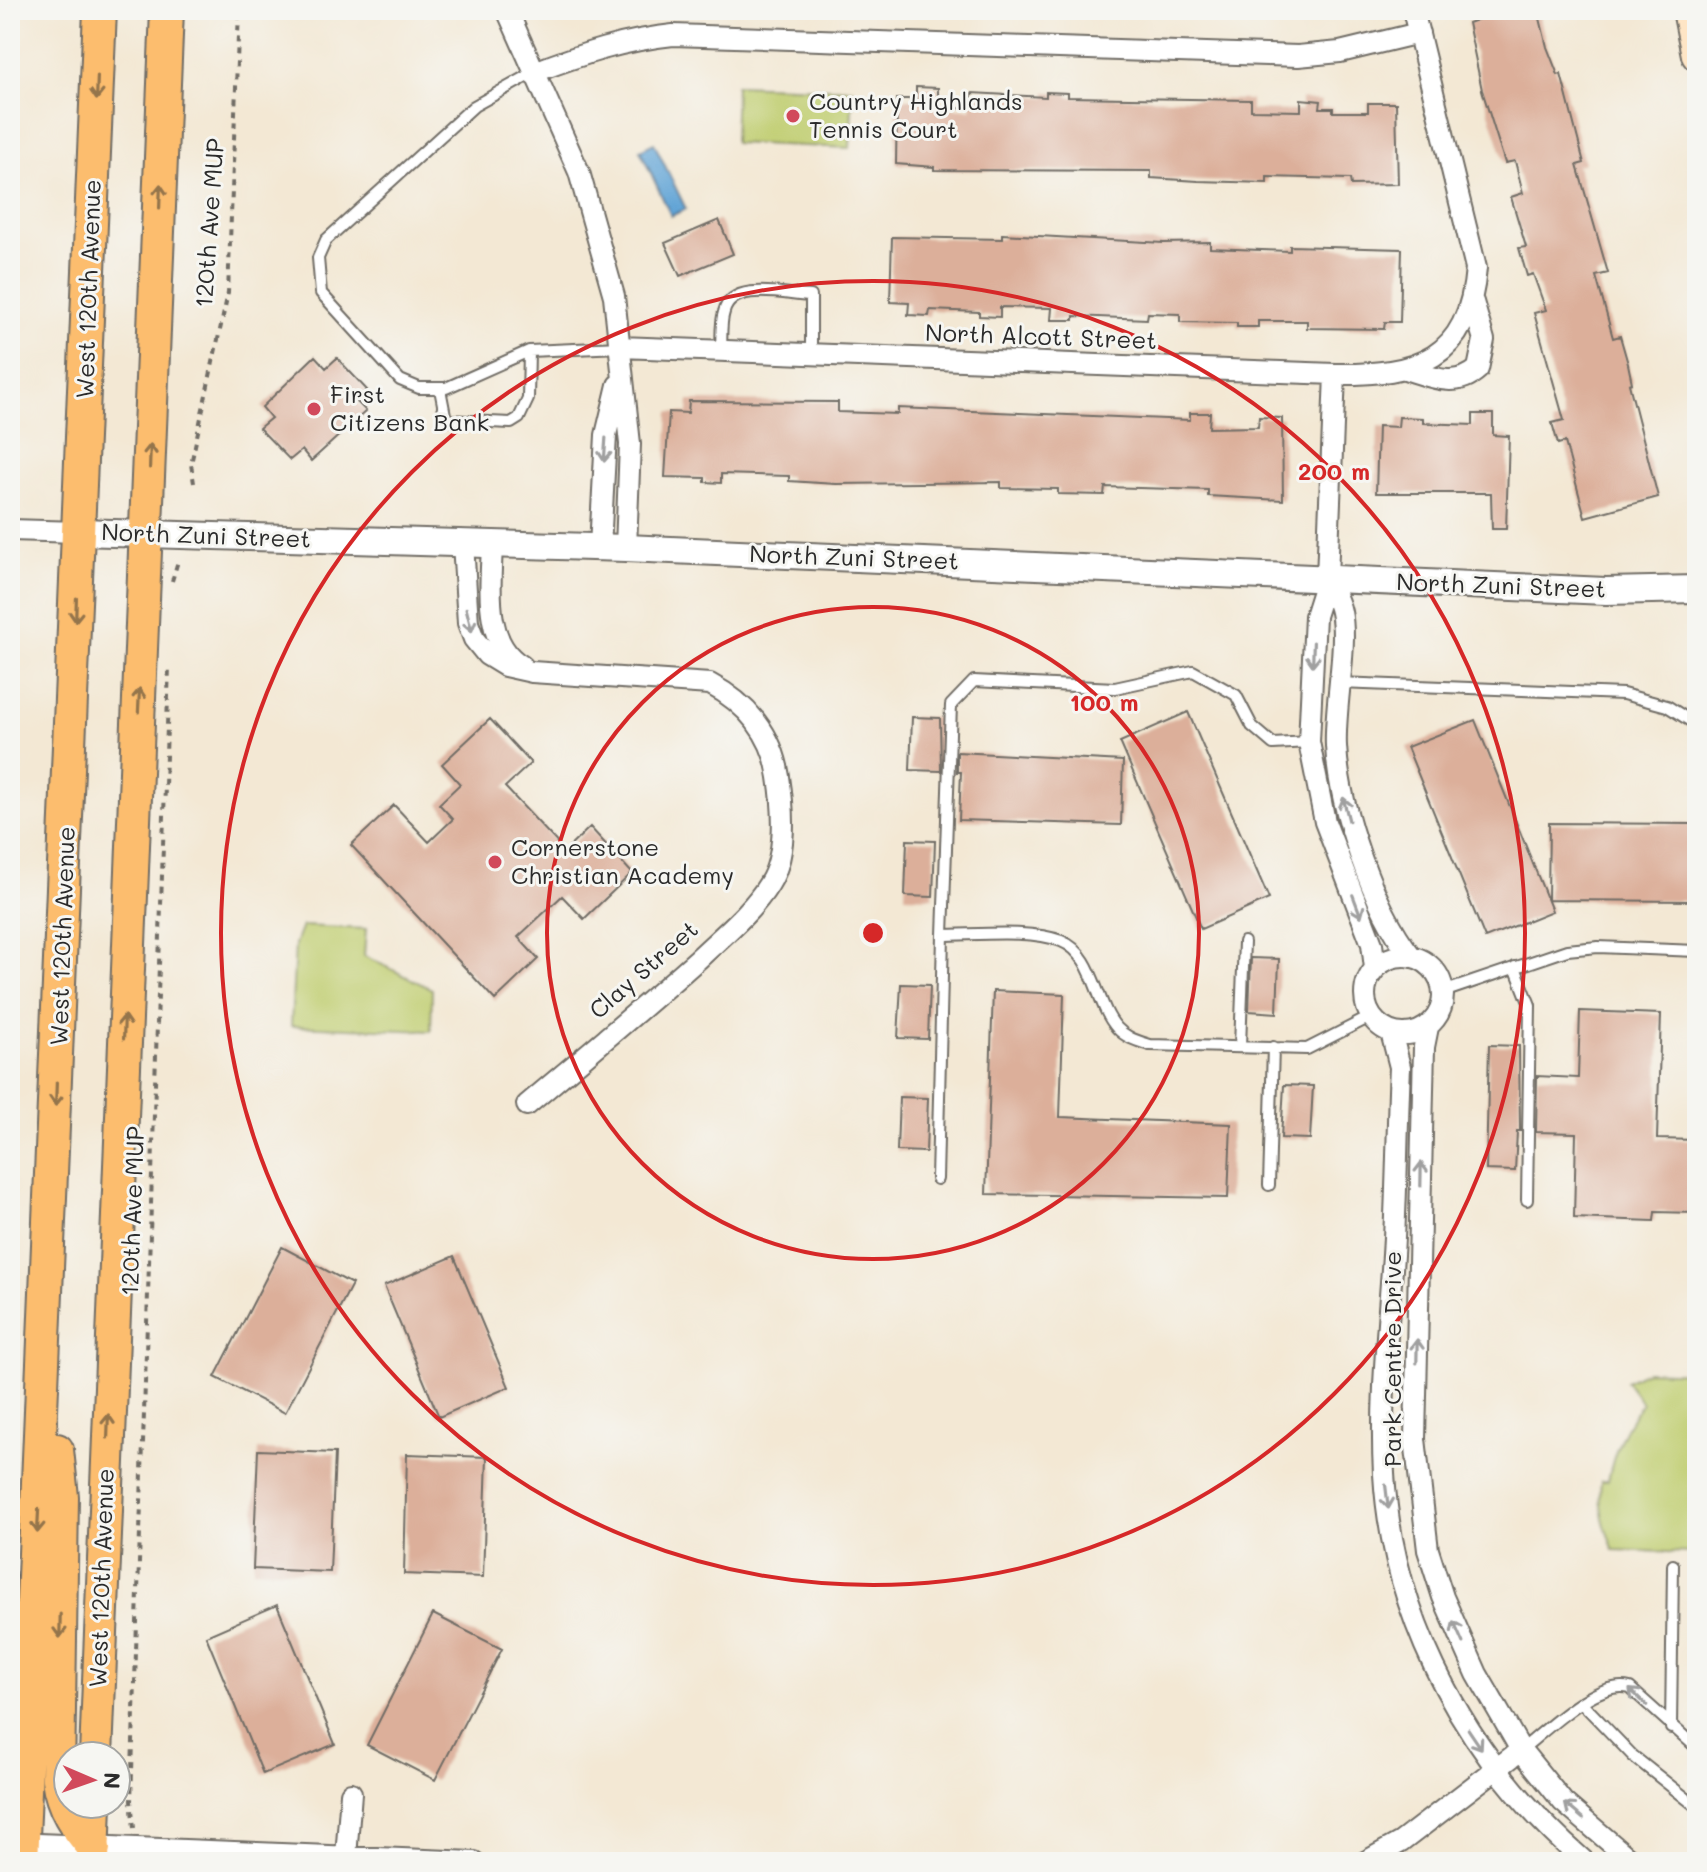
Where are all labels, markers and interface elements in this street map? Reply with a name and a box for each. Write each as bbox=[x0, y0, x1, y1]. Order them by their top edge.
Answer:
one-way arrow bbox=[89, 74, 104, 101]
place label: Country Highlands Tennis Court bbox=[809, 85, 1023, 144]
marker: Country Highlands Tennis Court bbox=[784, 107, 802, 125]
street label: 120th Ave MUP bbox=[187, 137, 230, 309]
street label: West 120th Avenue bbox=[68, 179, 107, 399]
one-way arrow bbox=[152, 183, 167, 210]
street label: North Alcott Street bbox=[925, 316, 1157, 355]
place label: First Citizens Bank bbox=[330, 378, 489, 437]
marker: First Citizens Bank bbox=[305, 400, 323, 418]
one-way arrow bbox=[597, 436, 612, 463]
one-way arrow bbox=[143, 443, 158, 470]
text: 200 m bbox=[1298, 455, 1370, 486]
street label: North Zuni Street bbox=[101, 515, 311, 554]
street label: North Zuni Street bbox=[749, 537, 959, 576]
street label: North Zuni Street bbox=[1396, 565, 1606, 604]
one-way arrow bbox=[68, 596, 83, 623]
one-way arrow bbox=[462, 607, 477, 633]
one-way arrow bbox=[1305, 640, 1320, 667]
text: 100 m bbox=[1069, 686, 1139, 717]
one-way arrow bbox=[131, 687, 146, 714]
one-way arrow bbox=[1337, 796, 1352, 822]
street label: West 120th Avenue bbox=[42, 826, 81, 1046]
place label: Cornerstone Christian Academy bbox=[511, 831, 734, 890]
marker: Cornerstone Christian Academy bbox=[486, 853, 504, 871]
one-way arrow bbox=[1351, 893, 1366, 918]
street label: Clay Street bbox=[582, 913, 704, 1025]
centre of rings bbox=[859, 919, 887, 947]
one-way arrow bbox=[117, 1014, 132, 1041]
one-way arrow bbox=[49, 1080, 64, 1107]
street label: 120th Ave MUP bbox=[113, 1125, 150, 1296]
one-way arrow bbox=[1413, 1161, 1429, 1188]
street label: Park Centre Drive bbox=[1376, 1251, 1407, 1467]
one-way arrow bbox=[1409, 1338, 1425, 1365]
one-way arrow bbox=[100, 1413, 115, 1440]
street label: West 120th Avenue bbox=[81, 1468, 120, 1688]
one-way arrow bbox=[1380, 1484, 1395, 1509]
one-way arrow bbox=[30, 1507, 45, 1534]
one-way arrow bbox=[52, 1612, 68, 1639]
one-way arrow bbox=[1450, 1620, 1465, 1645]
one-way arrow bbox=[1629, 1688, 1649, 1706]
one-way arrow bbox=[1467, 1728, 1483, 1750]
north arrow bbox=[52, 1740, 132, 1820]
text: N bbox=[98, 1772, 127, 1790]
one-way arrow bbox=[1564, 1803, 1584, 1821]

